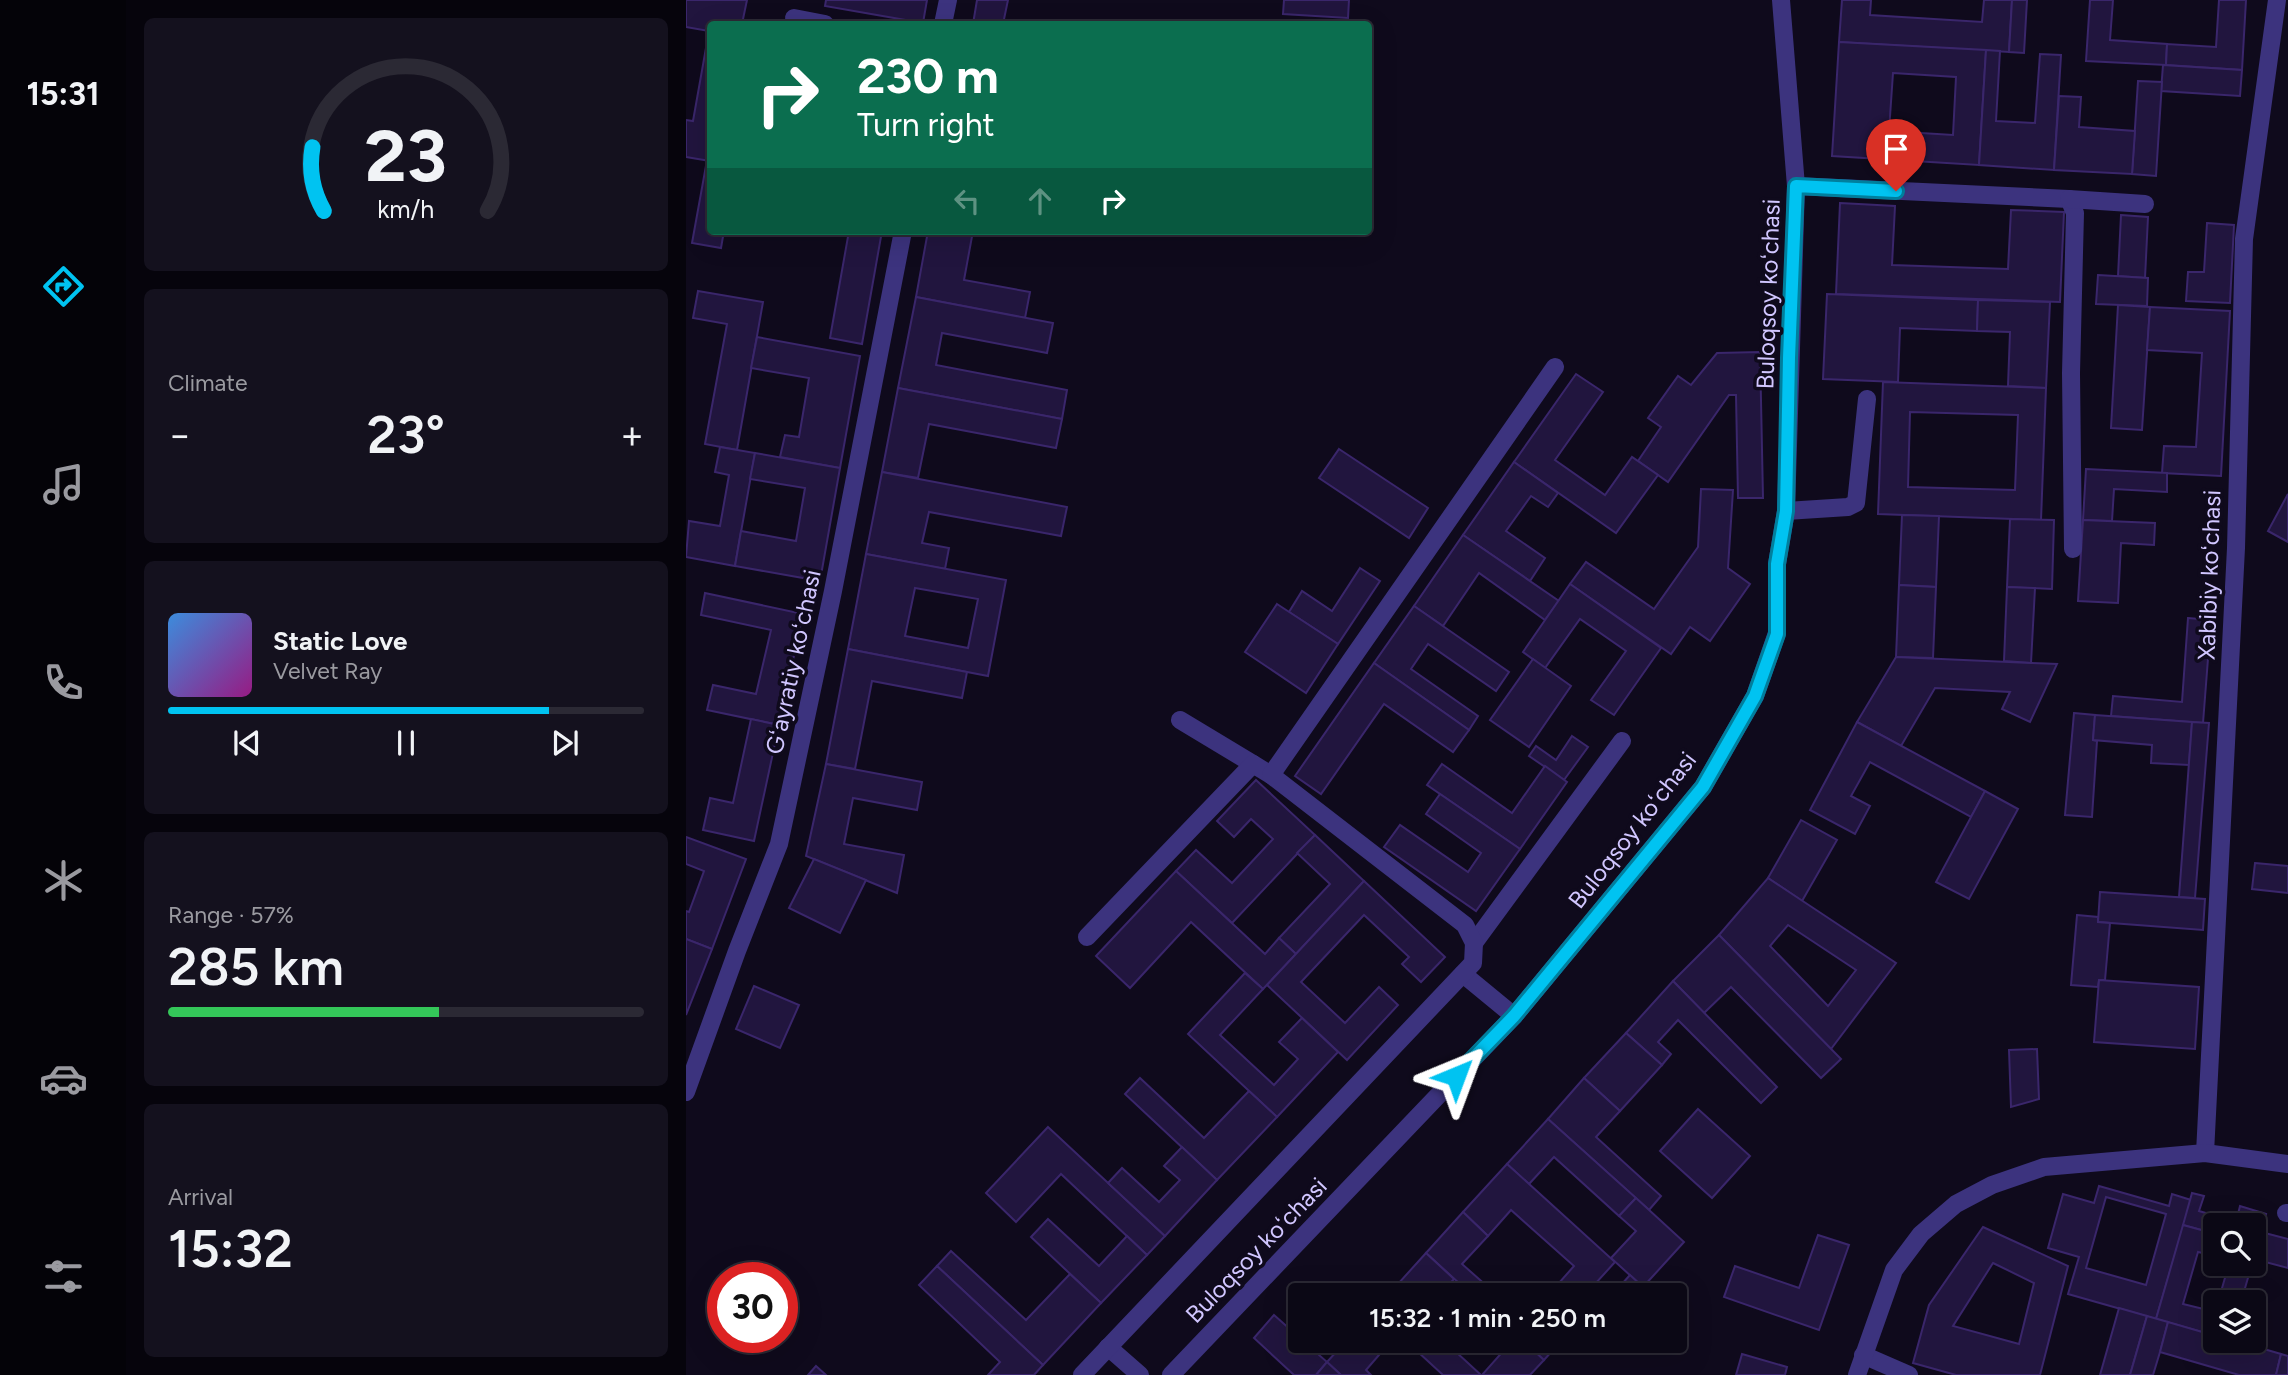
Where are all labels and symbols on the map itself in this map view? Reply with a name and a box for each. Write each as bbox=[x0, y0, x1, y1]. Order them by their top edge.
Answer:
pin bbox=[1866, 119, 1926, 191]
street label: Buloqsoy koʻchasi bbox=[1750, 198, 1786, 390]
street label: Xabibiy koʻchasi bbox=[2192, 489, 2226, 661]
street label: Gʻayratiy koʻchasi bbox=[759, 567, 827, 757]
street label: Buloqsoy koʻchasi bbox=[1562, 746, 1702, 914]
position arrow bbox=[1419, 1039, 1493, 1113]
street label: Buloqsoy koʻchasi bbox=[1179, 1171, 1333, 1329]
speed limit sign: 30 bbox=[707, 1262, 798, 1353]

